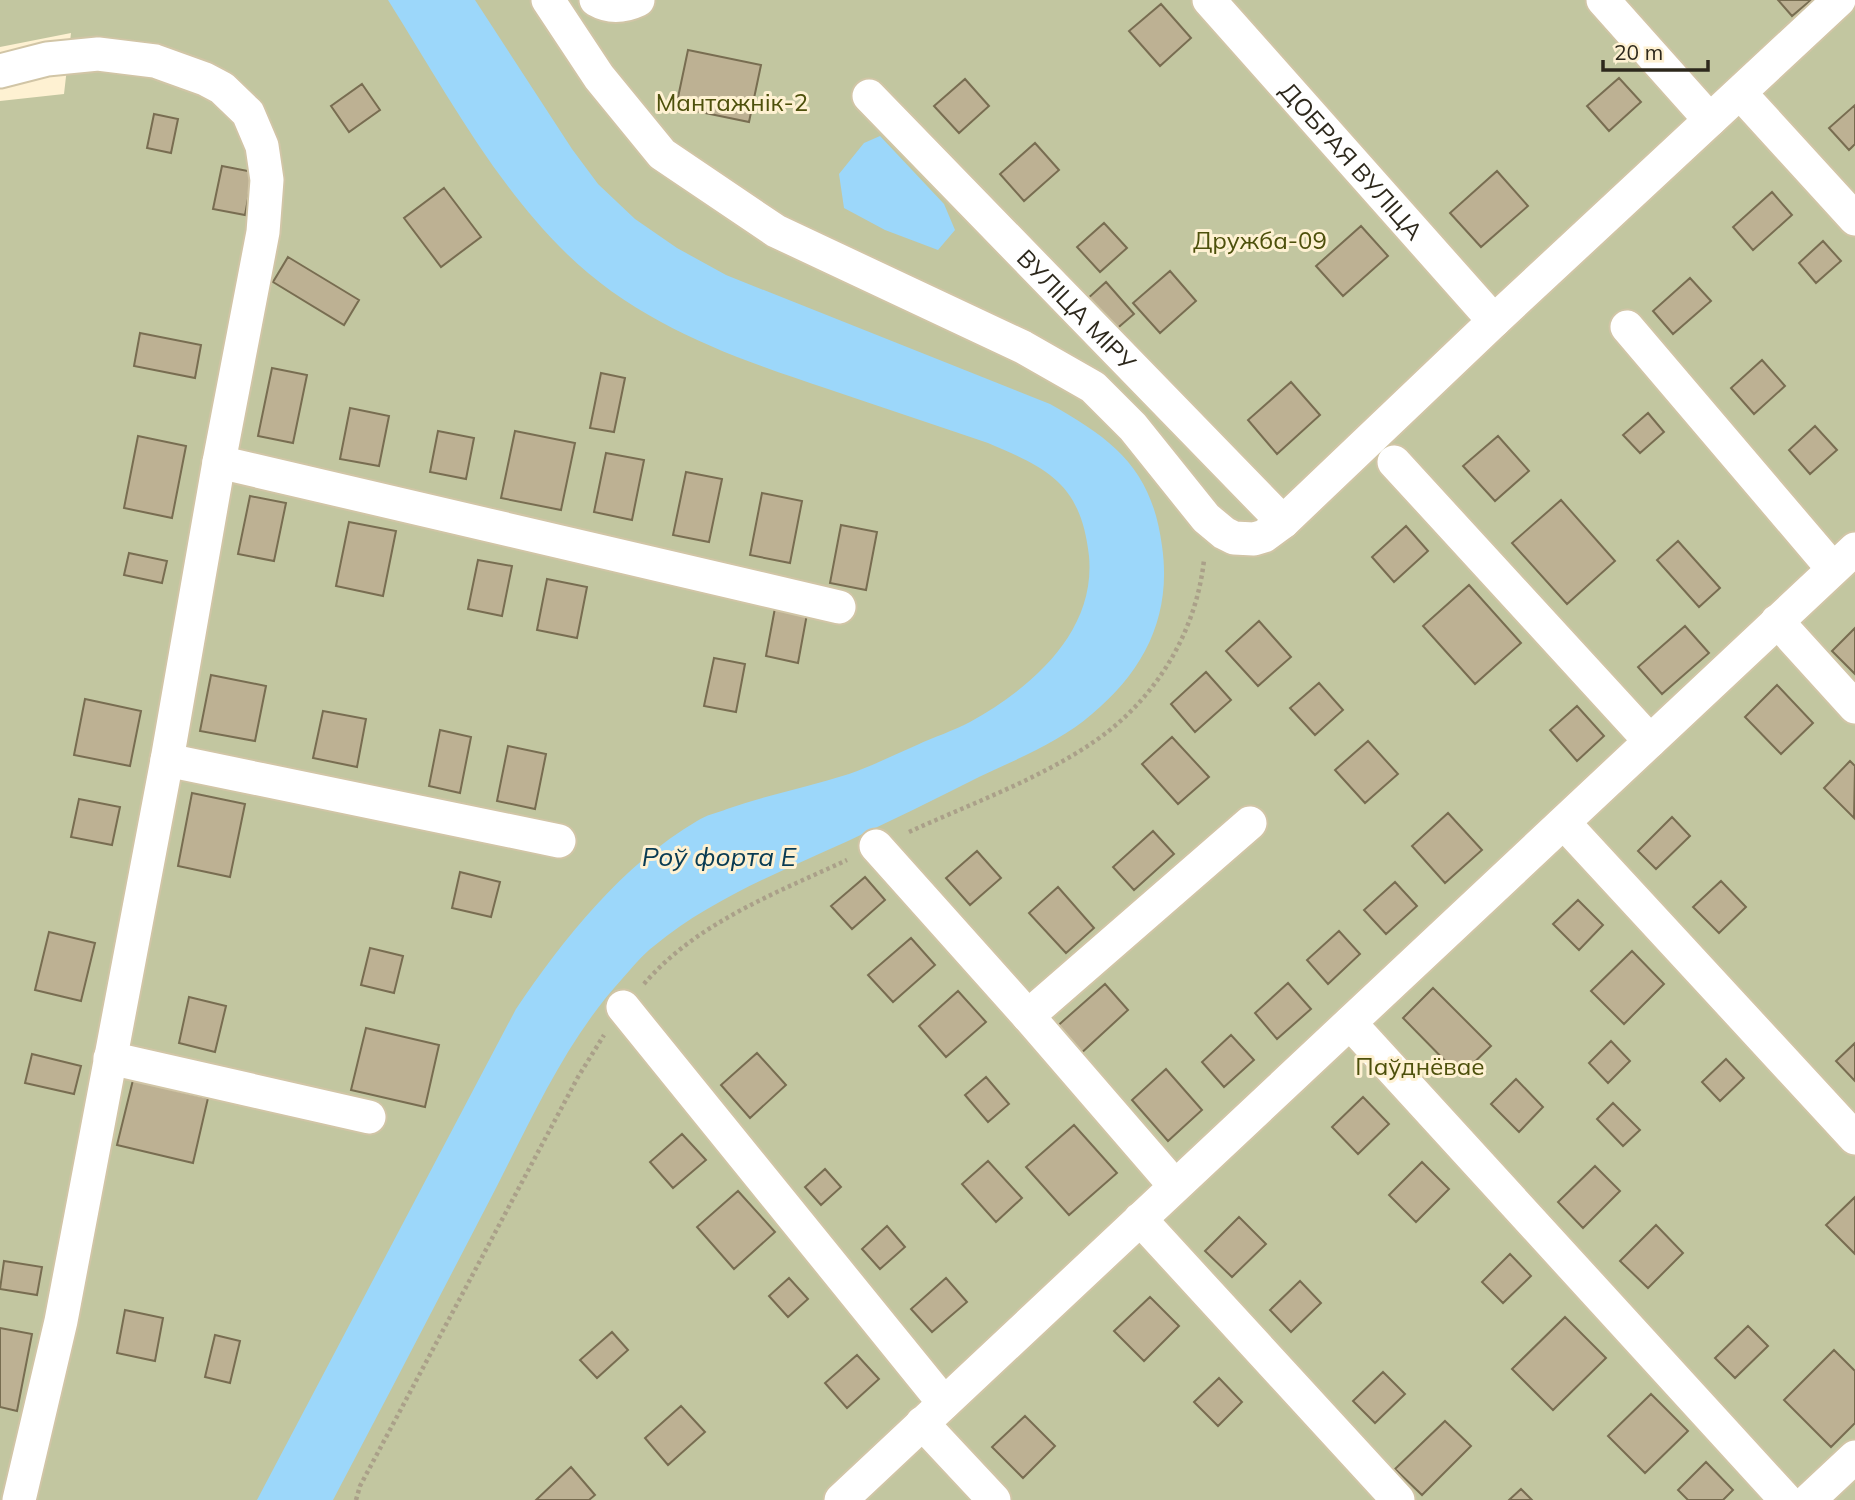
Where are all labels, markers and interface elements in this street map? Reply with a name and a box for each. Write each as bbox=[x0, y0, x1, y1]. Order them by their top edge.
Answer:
scale bar bbox=[1603, 28, 1708, 72]
text: 20 m bbox=[1614, 39, 1663, 65]
street label: ДОБРАЯ ВУЛІЦА bbox=[1274, 76, 1430, 246]
park label: Мантажнік-2 bbox=[656, 87, 808, 117]
park label: Дружба-09 bbox=[1193, 225, 1327, 255]
street label: ВУЛІЦА МІРУ bbox=[1011, 243, 1142, 377]
water label: Роў форта Е bbox=[642, 840, 797, 873]
park label: Паўднёвае bbox=[1355, 1051, 1485, 1081]

